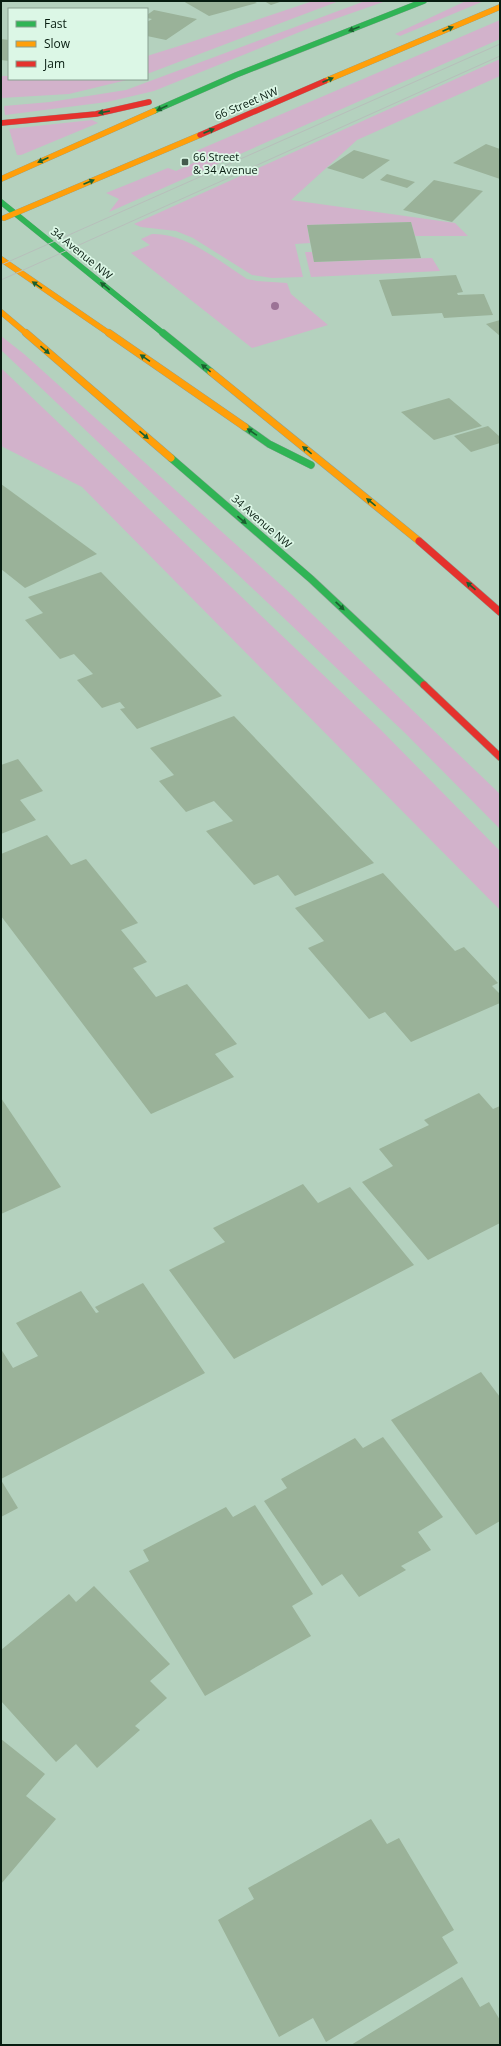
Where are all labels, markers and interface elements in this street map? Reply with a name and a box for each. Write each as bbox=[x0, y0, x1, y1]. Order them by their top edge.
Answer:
legend bbox=[8, 8, 148, 80]
text: Fast bbox=[44, 15, 67, 32]
one-way arrow bbox=[348, 26, 359, 32]
one-way arrow bbox=[442, 26, 454, 32]
text: Slow bbox=[44, 35, 71, 52]
text: Jam bbox=[43, 55, 65, 72]
one-way arrow bbox=[323, 77, 335, 83]
street label: 66 Street NW bbox=[212, 83, 280, 123]
one-way arrow bbox=[156, 105, 167, 111]
one-way arrow bbox=[98, 109, 110, 115]
one-way arrow bbox=[203, 128, 215, 134]
place label: 66 Street & 34 Avenue bbox=[193, 149, 258, 177]
marker: 66 Street & 34 Avenue bbox=[180, 157, 190, 167]
one-way arrow bbox=[36, 158, 48, 164]
one-way arrow bbox=[84, 179, 95, 185]
street label: 34 Avenue NW bbox=[48, 224, 116, 282]
one-way arrow bbox=[32, 281, 43, 289]
one-way arrow bbox=[99, 282, 110, 291]
one-way arrow bbox=[40, 345, 51, 354]
one-way arrow bbox=[139, 354, 150, 362]
one-way arrow bbox=[200, 364, 211, 372]
one-way arrow bbox=[247, 428, 257, 436]
one-way arrow bbox=[139, 430, 149, 439]
one-way arrow bbox=[301, 445, 312, 454]
street label: 34 Avenue NW bbox=[229, 491, 295, 551]
one-way arrow bbox=[366, 498, 377, 507]
one-way arrow bbox=[237, 515, 248, 524]
one-way arrow bbox=[465, 582, 476, 591]
one-way arrow bbox=[335, 601, 345, 611]

